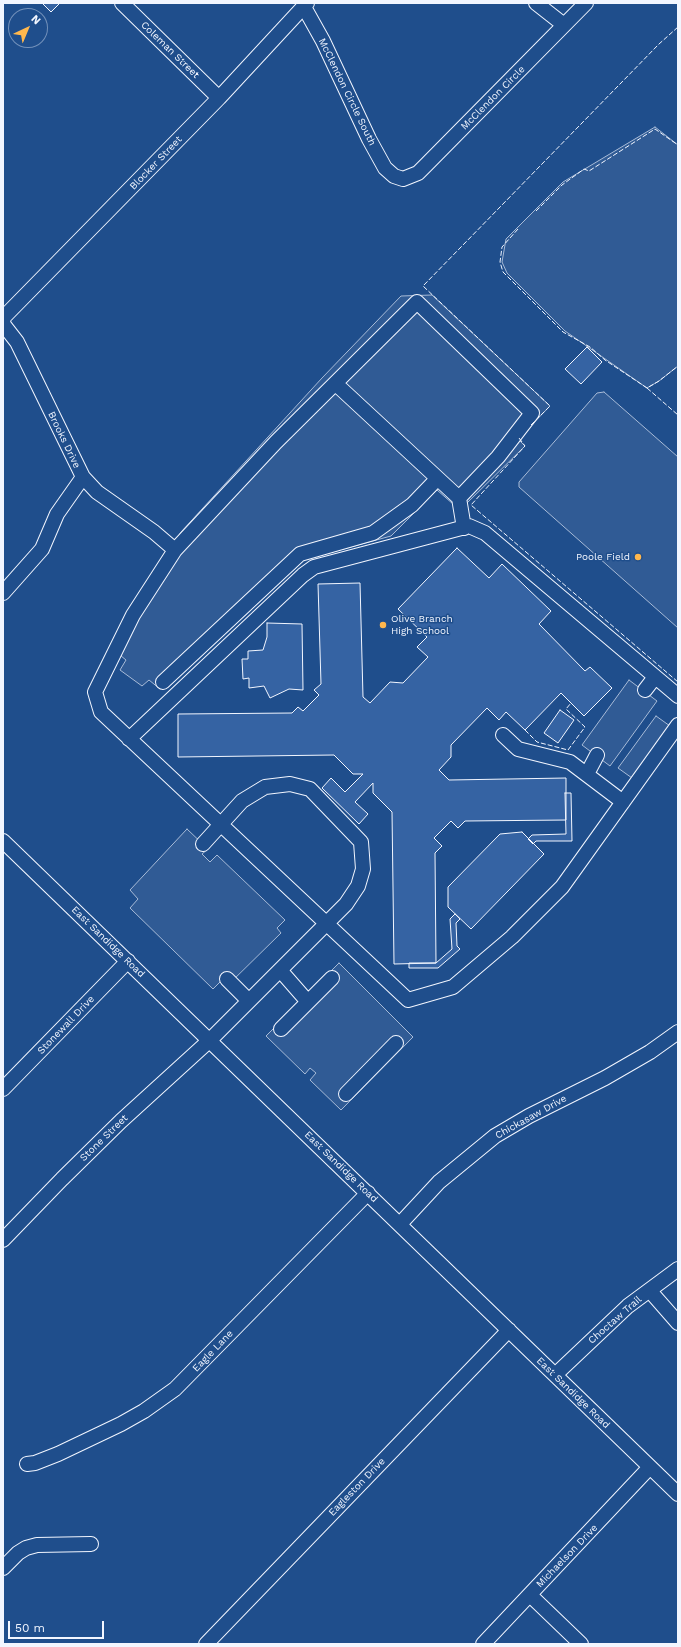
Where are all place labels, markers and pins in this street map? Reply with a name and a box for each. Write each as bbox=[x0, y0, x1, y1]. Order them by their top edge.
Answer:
place label: Poole Field bbox=[576, 551, 630, 563]
marker: Poole Field bbox=[633, 552, 643, 562]
place label: Olive Branch High School bbox=[391, 613, 453, 636]
marker: Olive Branch High School bbox=[378, 620, 388, 630]

